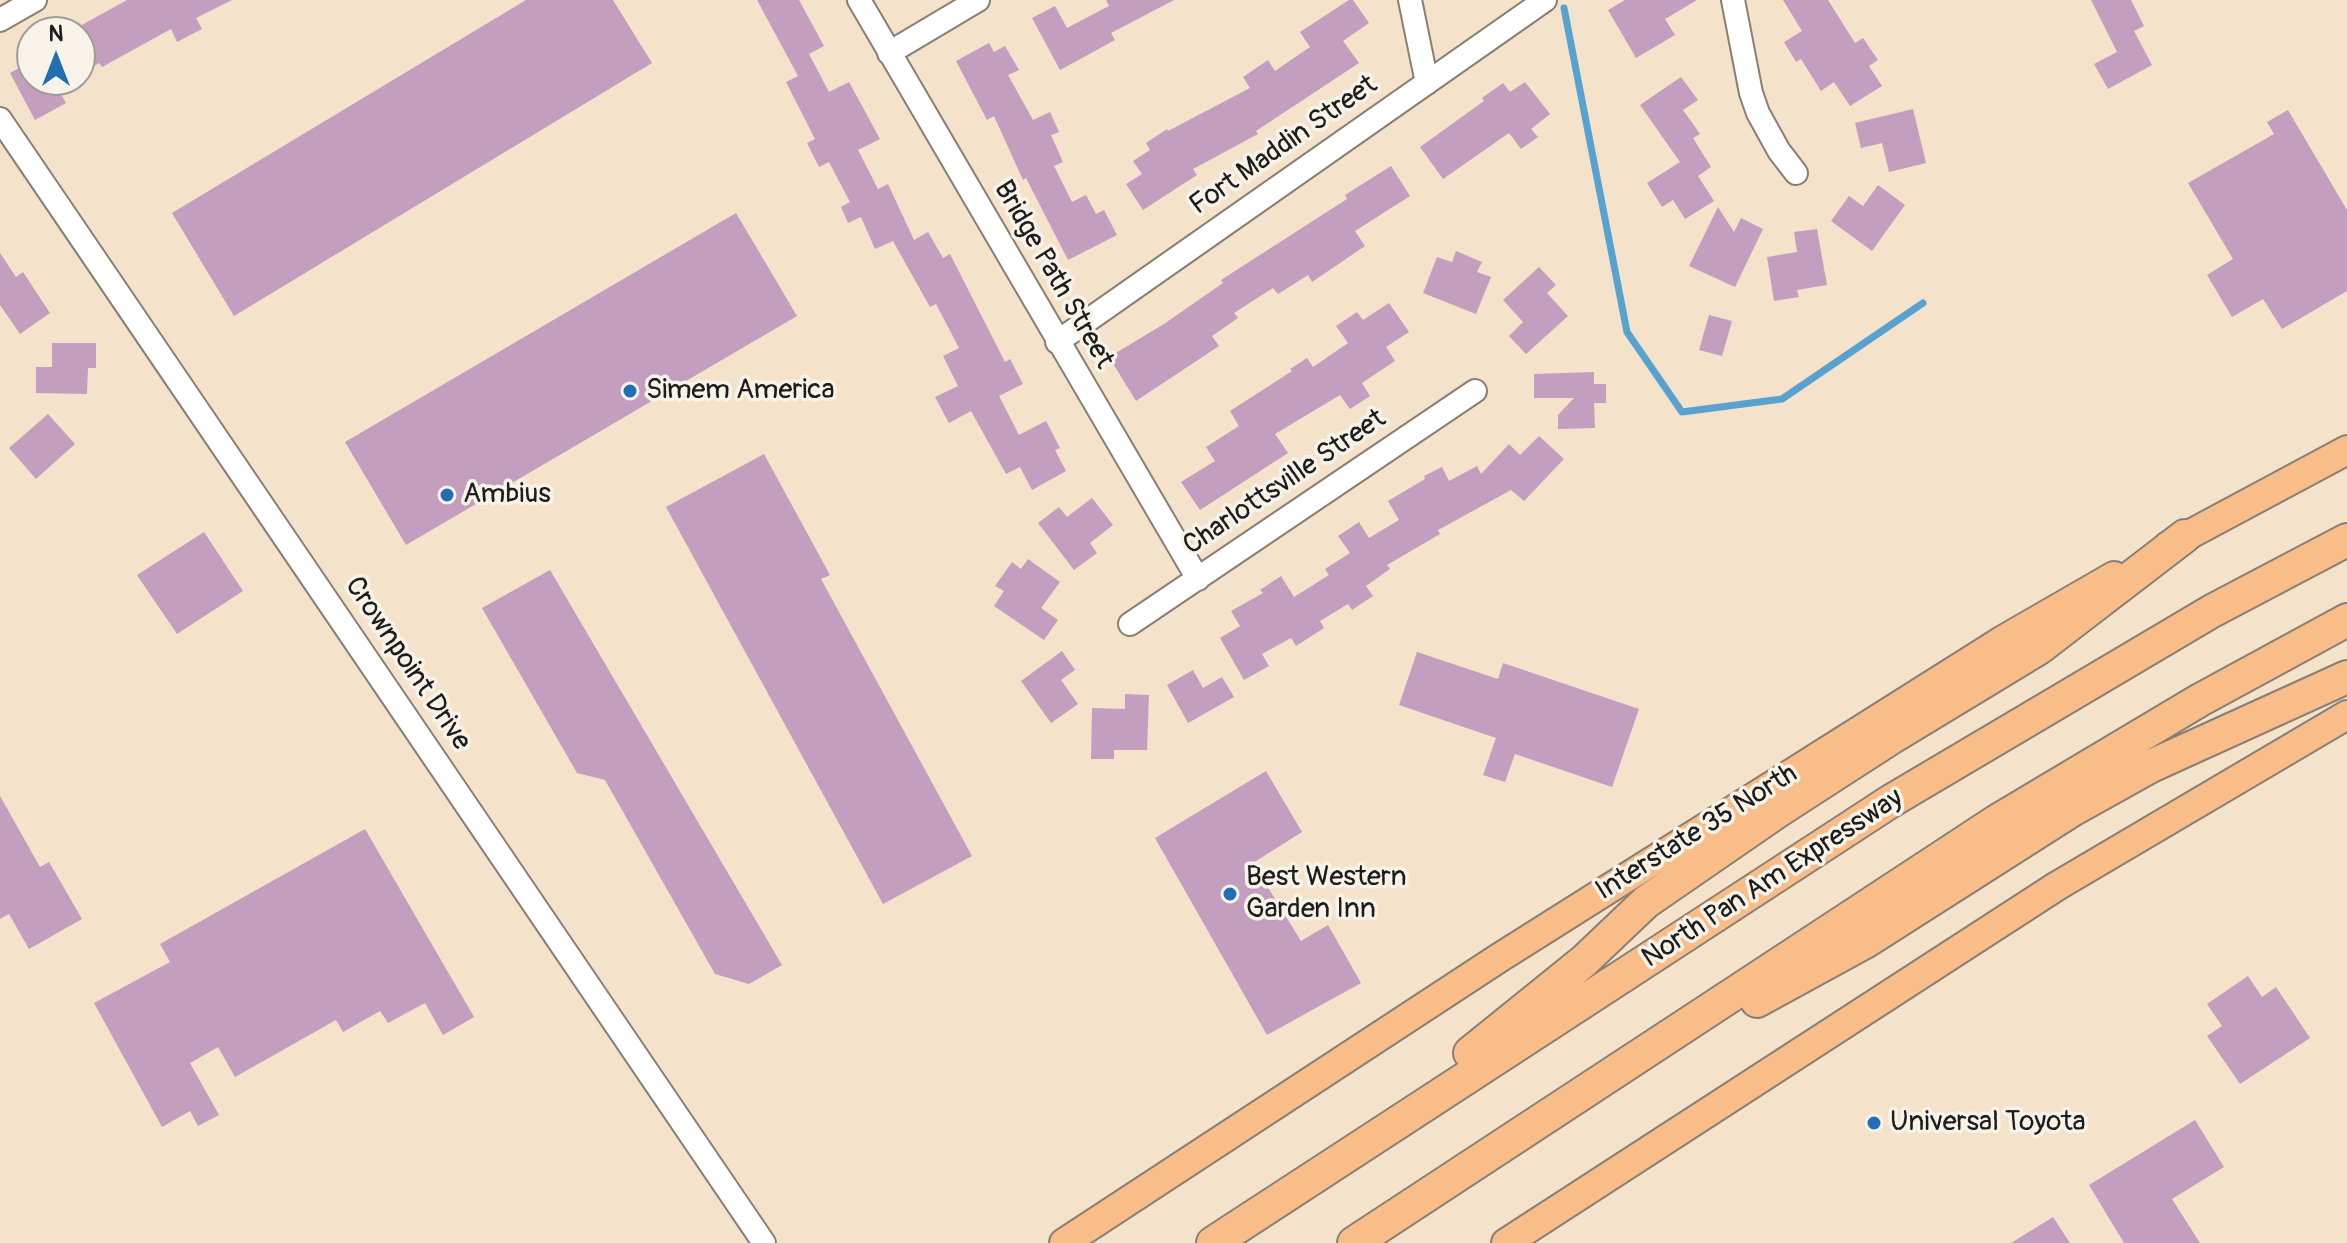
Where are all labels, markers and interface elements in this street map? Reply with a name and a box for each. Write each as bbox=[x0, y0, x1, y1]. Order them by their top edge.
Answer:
north arrow bbox=[16, 16, 96, 96]
text: N bbox=[49, 20, 63, 48]
street label: Fort Maddin Street bbox=[1184, 69, 1384, 223]
street label: Bridge Path Street bbox=[986, 175, 1120, 375]
place label: Simem America bbox=[646, 374, 834, 408]
marker: Simem America bbox=[621, 382, 639, 400]
street label: Charlottsville Street bbox=[1177, 403, 1393, 563]
place label: Ambius bbox=[463, 478, 551, 512]
marker: Ambius bbox=[438, 486, 456, 504]
street label: Crownpoint Drive bbox=[337, 571, 477, 757]
street label: Interstate 35 North bbox=[1590, 758, 1804, 908]
street label: North Pan Am Expressway bbox=[1636, 782, 1910, 976]
place label: Best Western Garden Inn bbox=[1246, 861, 1407, 927]
marker: Best Western Garden Inn bbox=[1221, 885, 1239, 903]
place label: Universal Toyota bbox=[1890, 1106, 2085, 1140]
marker: Universal Toyota bbox=[1865, 1114, 1883, 1132]

